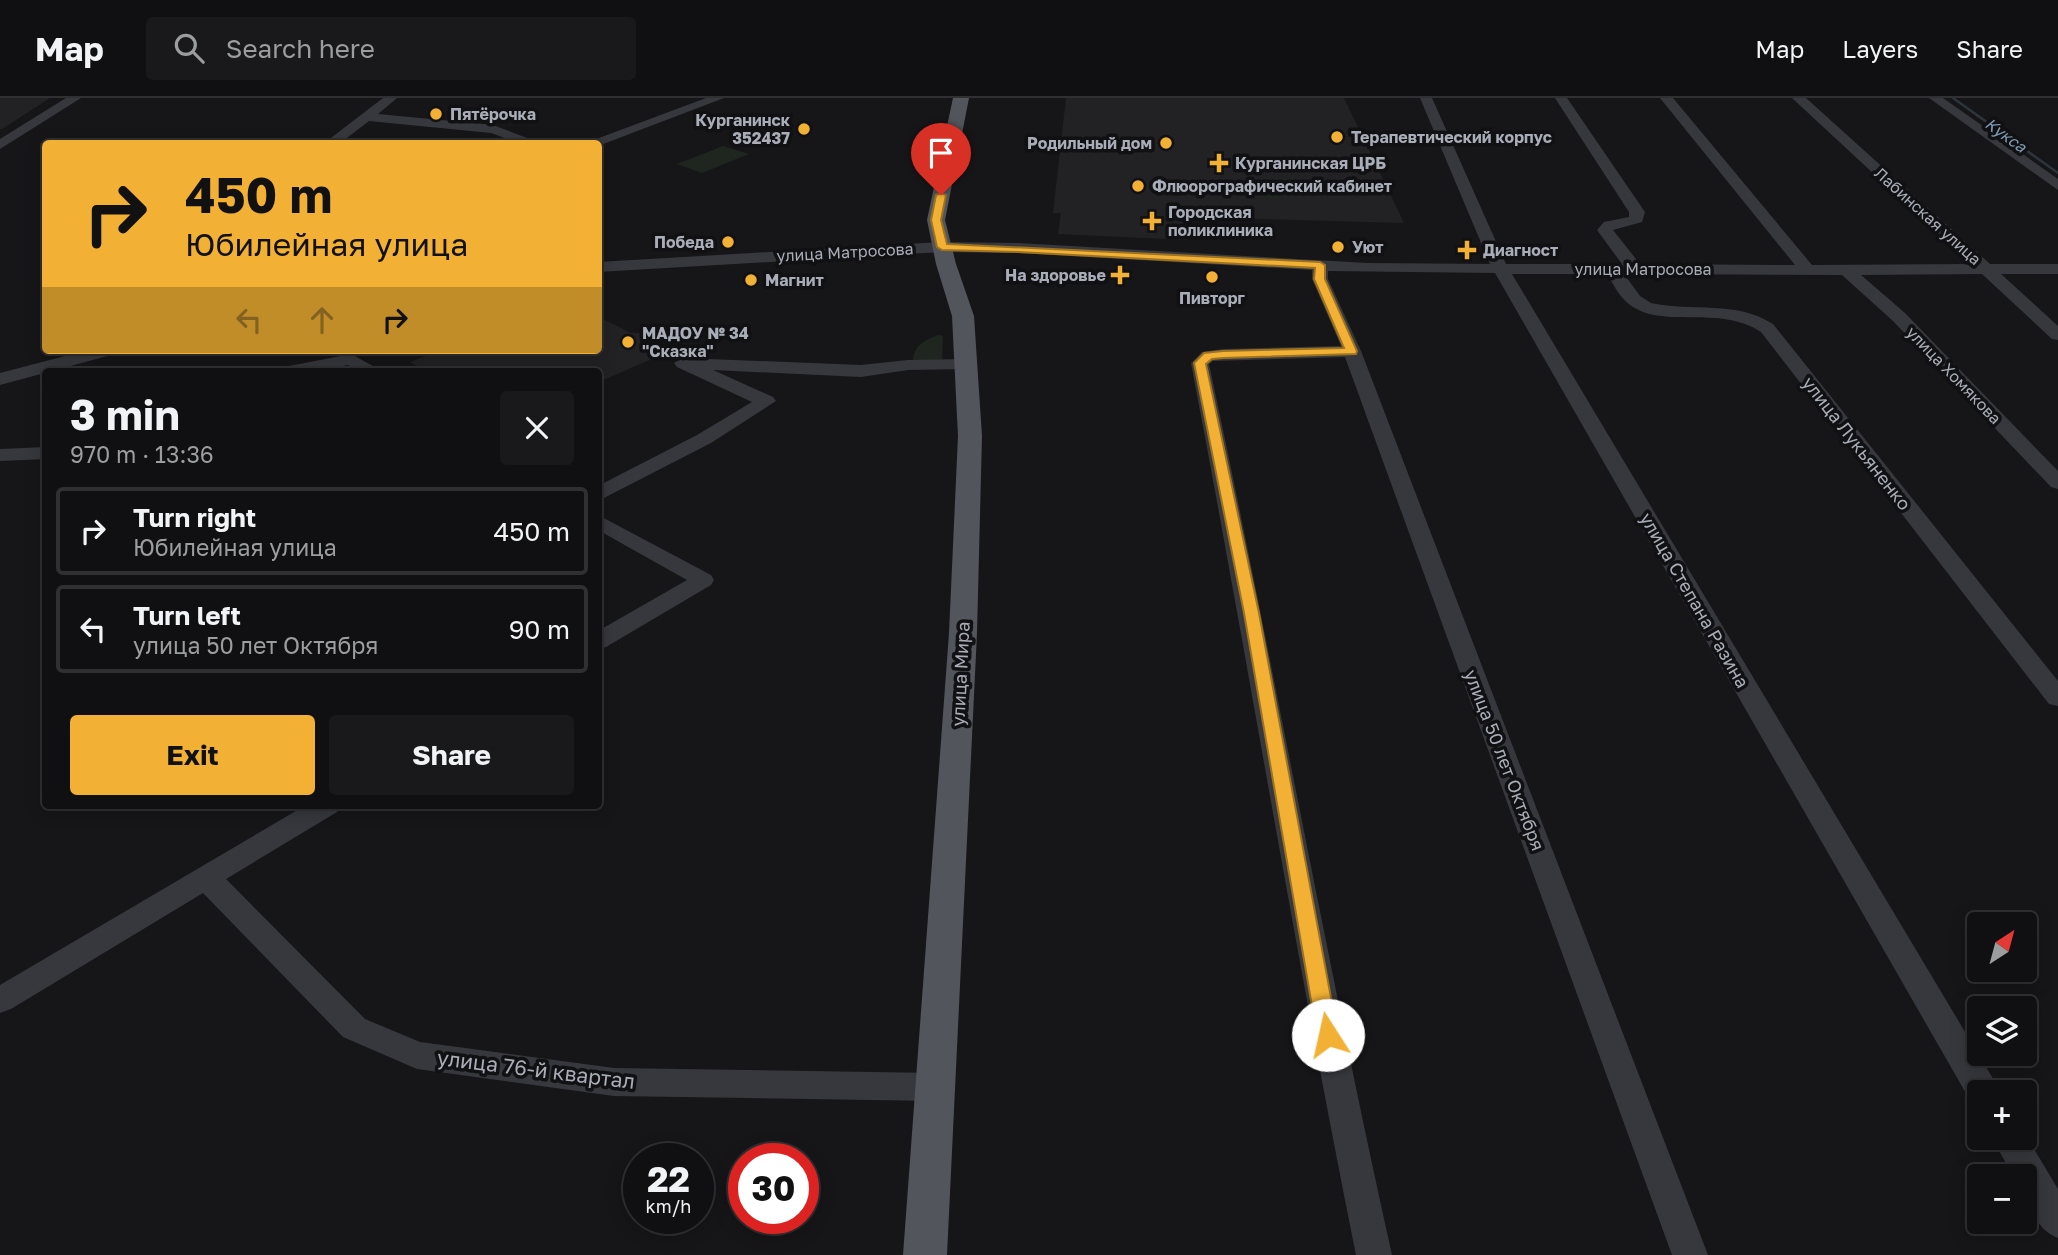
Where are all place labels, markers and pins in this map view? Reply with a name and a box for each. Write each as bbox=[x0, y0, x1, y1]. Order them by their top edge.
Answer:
place label: Пятёрочка bbox=[450, 104, 536, 124]
marker: Пятёрочка bbox=[428, 106, 444, 122]
place label: Курганинск 352437 bbox=[695, 110, 791, 148]
marker: Курганинск 352437 bbox=[796, 121, 812, 137]
pin bbox=[911, 123, 971, 195]
place label: Терапевтический корпус bbox=[1351, 127, 1552, 147]
marker: Терапевтический корпус bbox=[1329, 129, 1345, 145]
place label: Родильный дом bbox=[1027, 133, 1152, 153]
marker: Родильный дом bbox=[1158, 135, 1174, 151]
marker: Курганинская ЦРБ bbox=[1209, 153, 1229, 173]
place label: Курганинская ЦРБ bbox=[1235, 153, 1386, 173]
place label: Флюорографический кабинет bbox=[1152, 176, 1392, 196]
marker: Флюорографический кабинет bbox=[1130, 178, 1146, 194]
place label: Городская поликлиника bbox=[1168, 202, 1273, 240]
marker: Городская поликлиника bbox=[1142, 211, 1162, 231]
place label: Победа bbox=[654, 232, 714, 252]
marker: Победа bbox=[720, 234, 736, 250]
place label: Уют bbox=[1352, 237, 1384, 257]
marker: Уют bbox=[1330, 239, 1346, 255]
marker: Диагност bbox=[1457, 240, 1477, 260]
place label: Диагност bbox=[1483, 240, 1558, 260]
place label: На здоровье bbox=[1005, 265, 1106, 285]
marker: На здоровье bbox=[1112, 267, 1128, 283]
marker: Пивторг bbox=[1204, 269, 1220, 285]
place label: Магнит bbox=[765, 270, 824, 290]
marker: Магнит bbox=[743, 272, 759, 288]
place label: Пивторг bbox=[1179, 288, 1246, 308]
place label: МАДОУ № 34 "Сказка" bbox=[642, 323, 749, 361]
marker: МАДОУ № 34 "Сказка" bbox=[620, 334, 636, 350]

